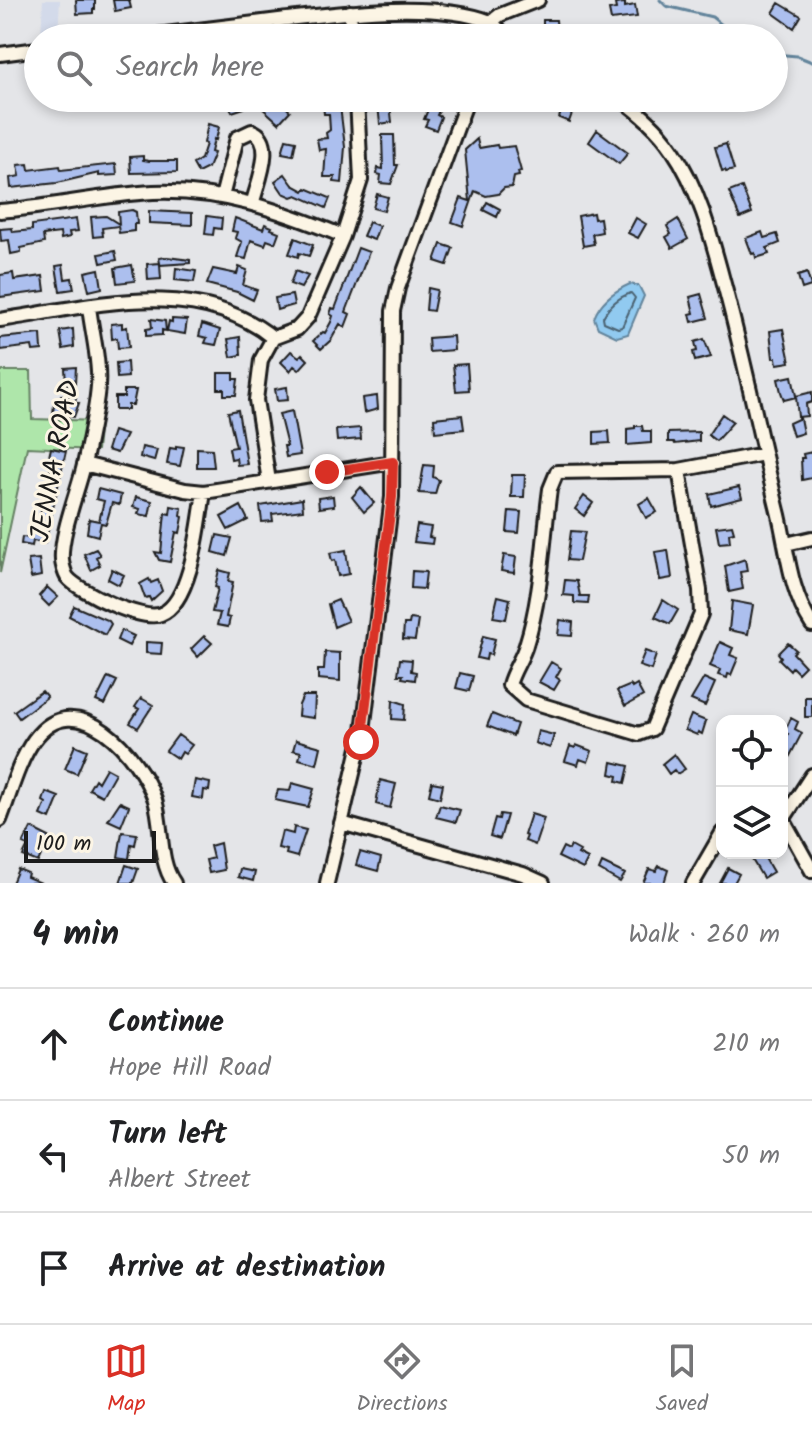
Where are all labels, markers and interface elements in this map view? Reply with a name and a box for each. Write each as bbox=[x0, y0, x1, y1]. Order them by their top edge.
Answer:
search box bbox=[24, 24, 788, 112]
text: Search here bbox=[116, 44, 264, 92]
icon: search bbox=[52, 46, 96, 90]
street label: JENNA ROAD bbox=[18, 376, 94, 546]
route end bbox=[309, 454, 345, 490]
map controls bbox=[716, 715, 788, 859]
button: locate bbox=[716, 715, 788, 787]
route start bbox=[343, 724, 379, 760]
button: layers bbox=[716, 787, 788, 859]
scale bar bbox=[24, 827, 156, 863]
text: 100 m bbox=[36, 827, 91, 862]
text: 4 min bbox=[32, 908, 119, 962]
text: Walk · 260 m bbox=[628, 914, 780, 956]
text: Continue bbox=[108, 999, 224, 1047]
icon: ahead bbox=[32, 1022, 76, 1066]
text: 210 m bbox=[713, 1023, 780, 1065]
text: Hope Hill Road bbox=[108, 1047, 271, 1089]
text: Turn left bbox=[108, 1111, 227, 1159]
icon: left bbox=[32, 1134, 76, 1178]
text: 50 m bbox=[722, 1135, 780, 1177]
text: Albert Street bbox=[108, 1159, 251, 1201]
text: Arrive at destination bbox=[108, 1244, 385, 1292]
icon: arrive bbox=[32, 1246, 76, 1290]
tab: Map bbox=[104, 1339, 148, 1422]
tab: Directions bbox=[356, 1339, 448, 1422]
tab: Saved bbox=[656, 1339, 708, 1422]

